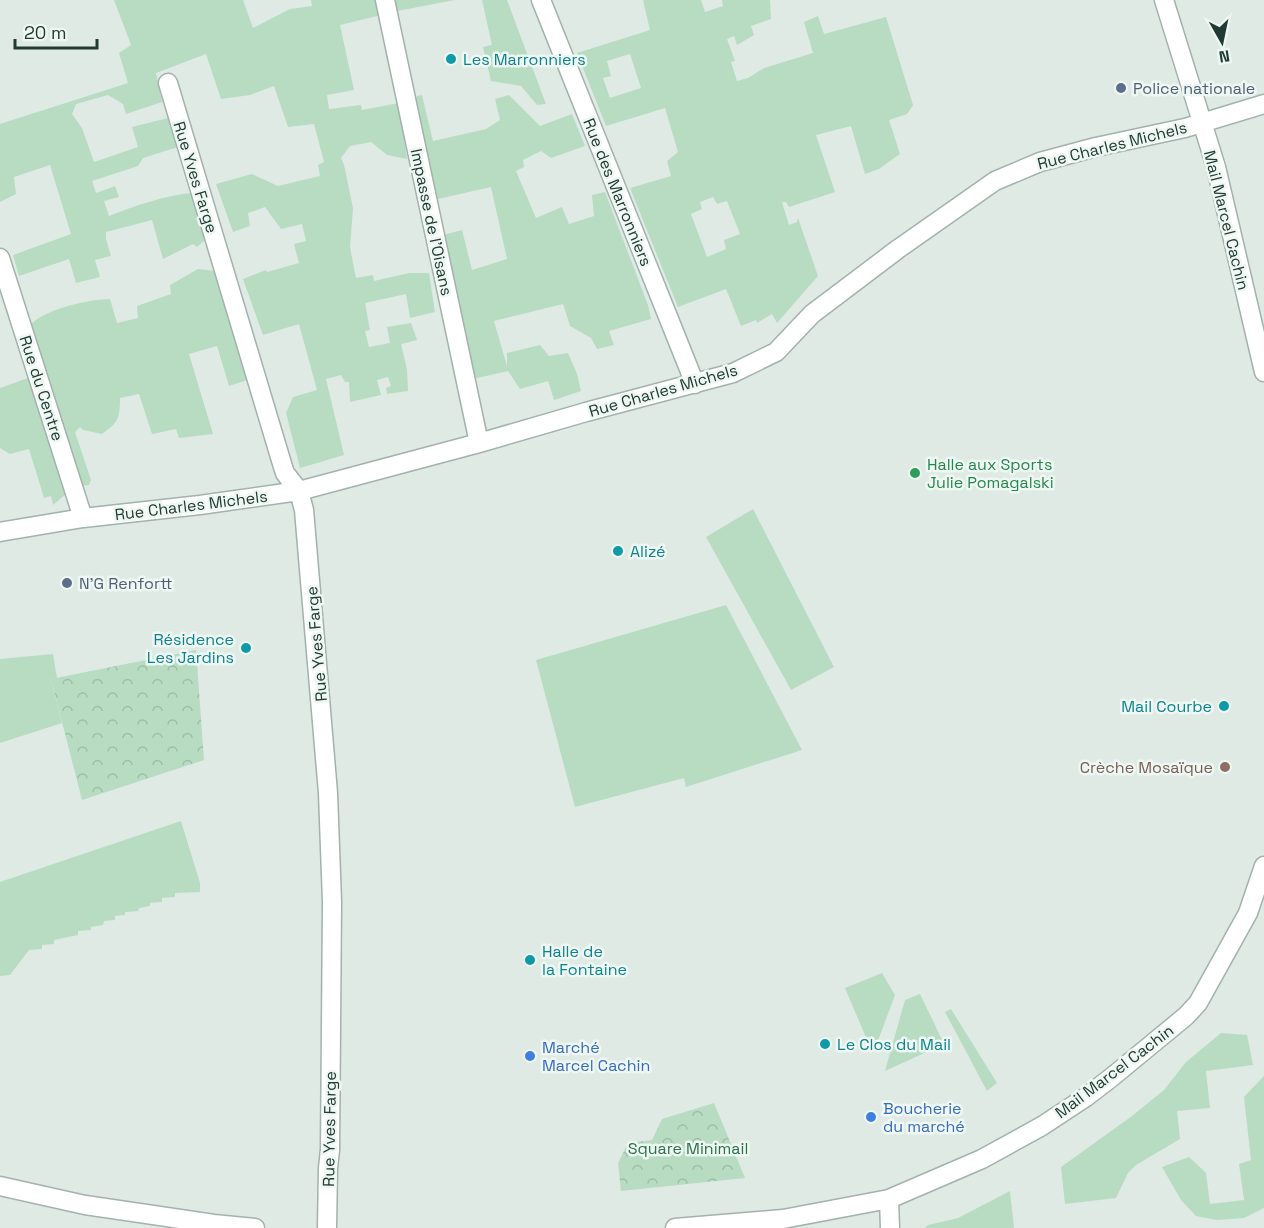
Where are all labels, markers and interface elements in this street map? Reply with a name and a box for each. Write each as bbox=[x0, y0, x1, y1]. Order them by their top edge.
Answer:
scale bar bbox=[15, 12, 98, 50]
north arrow bbox=[1192, 12, 1252, 72]
text: 20 m bbox=[24, 21, 67, 44]
text: N bbox=[1217, 45, 1231, 68]
place label: Les Marronniers bbox=[463, 49, 586, 70]
marker: Les Marronniers bbox=[444, 52, 458, 66]
place label: Police nationale bbox=[1133, 78, 1255, 99]
marker: Police nationale bbox=[1114, 81, 1128, 95]
street label: Rue des Marronniers bbox=[578, 115, 657, 269]
street label: Rue Charles Michels bbox=[1035, 117, 1189, 174]
street label: Rue Yves Farge bbox=[169, 119, 222, 235]
street label: Impasse de l'Oisans bbox=[406, 147, 457, 297]
street label: Mail Marcel Cachin bbox=[1199, 148, 1254, 292]
street label: Rue du Centre bbox=[15, 333, 68, 444]
street label: Rue Charles Michels bbox=[586, 359, 740, 422]
place label: Halle aux Sports Julie Pomagalski bbox=[927, 454, 1054, 493]
marker: Halle aux Sports Julie Pomagalski bbox=[908, 466, 922, 480]
street label: Rue Charles Michels bbox=[114, 486, 269, 525]
place label: Alizé bbox=[630, 541, 665, 562]
marker: Alizé bbox=[611, 544, 625, 558]
place label: N'G Renfortt bbox=[79, 573, 172, 594]
marker: N'G Renfortt bbox=[60, 576, 74, 590]
street label: Rue Yves Farge bbox=[301, 585, 332, 702]
place label: Résidence Les Jardins bbox=[147, 629, 234, 668]
marker: Résidence Les Jardins bbox=[239, 641, 253, 655]
place label: Mail Courbe bbox=[1121, 696, 1212, 717]
marker: Mail Courbe bbox=[1217, 699, 1231, 713]
place label: Crèche Mosaïque bbox=[1080, 757, 1213, 778]
marker: Crèche Mosaïque bbox=[1218, 760, 1232, 774]
place label: Halle de la Fontaine bbox=[542, 941, 627, 980]
marker: Halle de la Fontaine bbox=[523, 953, 537, 967]
street label: Mail Marcel Cachin bbox=[1051, 1020, 1178, 1123]
place label: Le Clos du Mail bbox=[837, 1034, 951, 1055]
place label: Marché Marcel Cachin bbox=[542, 1037, 650, 1076]
marker: Le Clos du Mail bbox=[818, 1037, 832, 1051]
marker: Marché Marcel Cachin bbox=[523, 1049, 537, 1063]
street label: Rue Yves Farge bbox=[318, 1071, 341, 1187]
place label: Boucherie du marché bbox=[883, 1098, 965, 1137]
marker: Boucherie du marché bbox=[864, 1110, 878, 1124]
park label: Square Minimail bbox=[628, 1138, 748, 1159]

